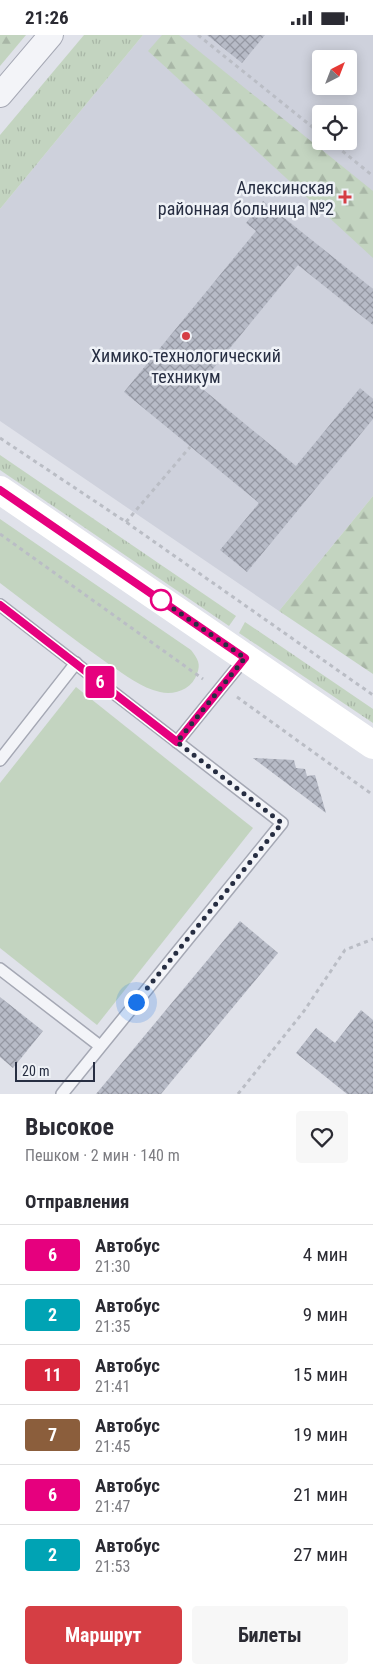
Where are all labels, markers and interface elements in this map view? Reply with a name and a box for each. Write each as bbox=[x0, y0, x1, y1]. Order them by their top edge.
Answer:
text: 21:26 bbox=[25, 6, 69, 29]
north arrow bbox=[312, 50, 358, 95]
map controls bbox=[312, 50, 357, 150]
button: locate bbox=[312, 105, 357, 150]
place label: Алексинская районная больница №2 bbox=[158, 177, 334, 219]
marker: Алексинская районная больница №2 bbox=[338, 190, 352, 204]
marker: Химико-технологический техникум bbox=[180, 330, 192, 342]
place label: Химико-технологический техникум bbox=[91, 345, 281, 387]
unlabelled marker bbox=[150, 589, 172, 611]
line badge: 6 bbox=[84, 666, 116, 698]
text: 6 bbox=[95, 671, 105, 692]
your location bbox=[124, 990, 149, 1015]
scale bar bbox=[15, 1059, 95, 1082]
text: 20 m bbox=[22, 1063, 50, 1079]
button: heart bbox=[296, 1111, 348, 1163]
text: Высокое bbox=[25, 1113, 114, 1141]
text: Пешком · 2 мин · 140 m bbox=[25, 1146, 180, 1165]
text: Отправления bbox=[25, 1190, 129, 1213]
text: Автобус bbox=[95, 1234, 160, 1257]
text: 4 мин bbox=[303, 1243, 348, 1266]
text: 6 bbox=[48, 1244, 57, 1265]
text: 21:30 bbox=[95, 1257, 130, 1276]
text: Автобус bbox=[95, 1294, 160, 1317]
text: 9 мин bbox=[303, 1303, 348, 1326]
text: 2 bbox=[48, 1304, 57, 1325]
text: 21:35 bbox=[95, 1317, 130, 1336]
text: Автобус bbox=[95, 1354, 160, 1377]
text: 15 мин bbox=[293, 1363, 348, 1386]
text: 11 bbox=[43, 1364, 62, 1385]
text: 21:41 bbox=[95, 1377, 130, 1396]
text: Автобус bbox=[95, 1414, 160, 1437]
text: 19 мин bbox=[293, 1423, 348, 1446]
text: 7 bbox=[48, 1424, 57, 1445]
text: 21:45 bbox=[95, 1437, 130, 1456]
text: Автобус bbox=[95, 1474, 160, 1497]
text: 21 мин bbox=[293, 1483, 348, 1506]
text: 6 bbox=[48, 1484, 57, 1505]
text: 21:47 bbox=[95, 1497, 130, 1516]
text: Автобус bbox=[95, 1534, 160, 1557]
text: 27 мин bbox=[293, 1543, 348, 1566]
text: 2 bbox=[48, 1544, 57, 1565]
text: 21:53 bbox=[95, 1557, 130, 1576]
button: Маршрут bbox=[25, 1606, 182, 1664]
button: Билеты bbox=[192, 1606, 348, 1664]

